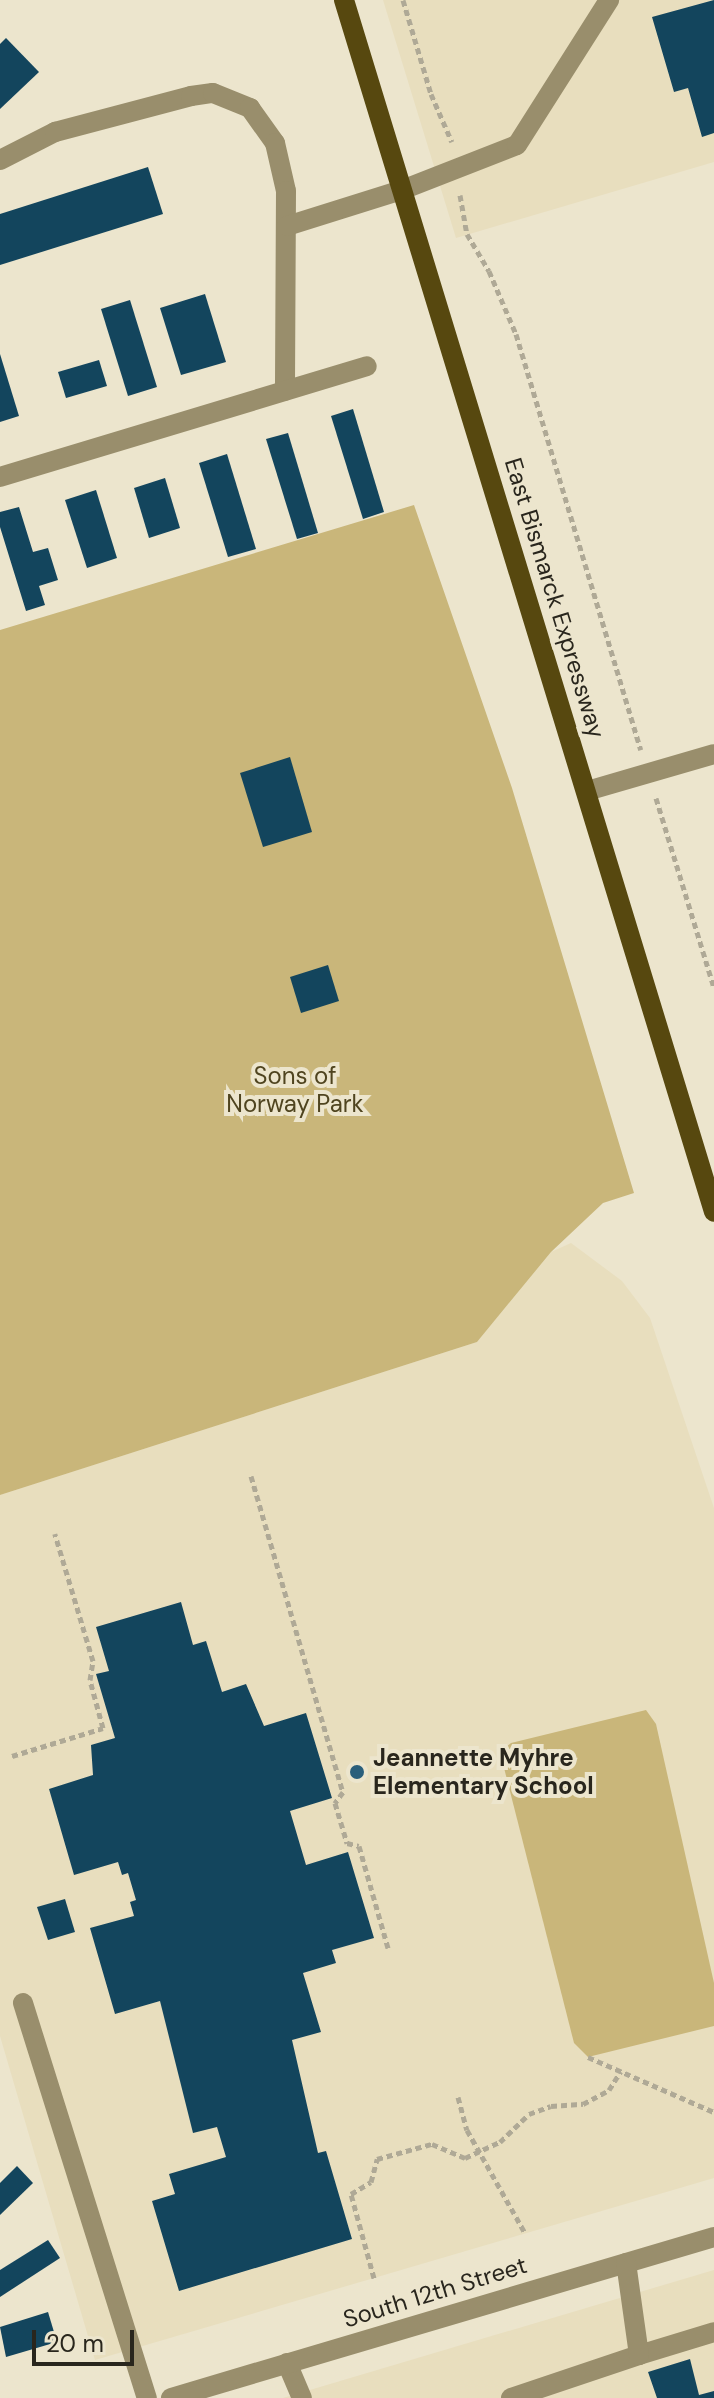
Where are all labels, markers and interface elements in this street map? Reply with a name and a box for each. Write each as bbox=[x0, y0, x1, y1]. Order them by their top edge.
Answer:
street label: East Bismarck Expressway bbox=[499, 454, 611, 742]
park label: Sons of Norway Park bbox=[226, 1062, 364, 1118]
place label: Jeannette Myhre Elementary School bbox=[373, 1744, 594, 1800]
marker: Jeannette Myhre Elementary School bbox=[348, 1763, 366, 1781]
street label: South 12th Street bbox=[340, 2250, 530, 2334]
scale bar bbox=[36, 2314, 138, 2364]
text: 20 m bbox=[46, 2328, 104, 2359]

